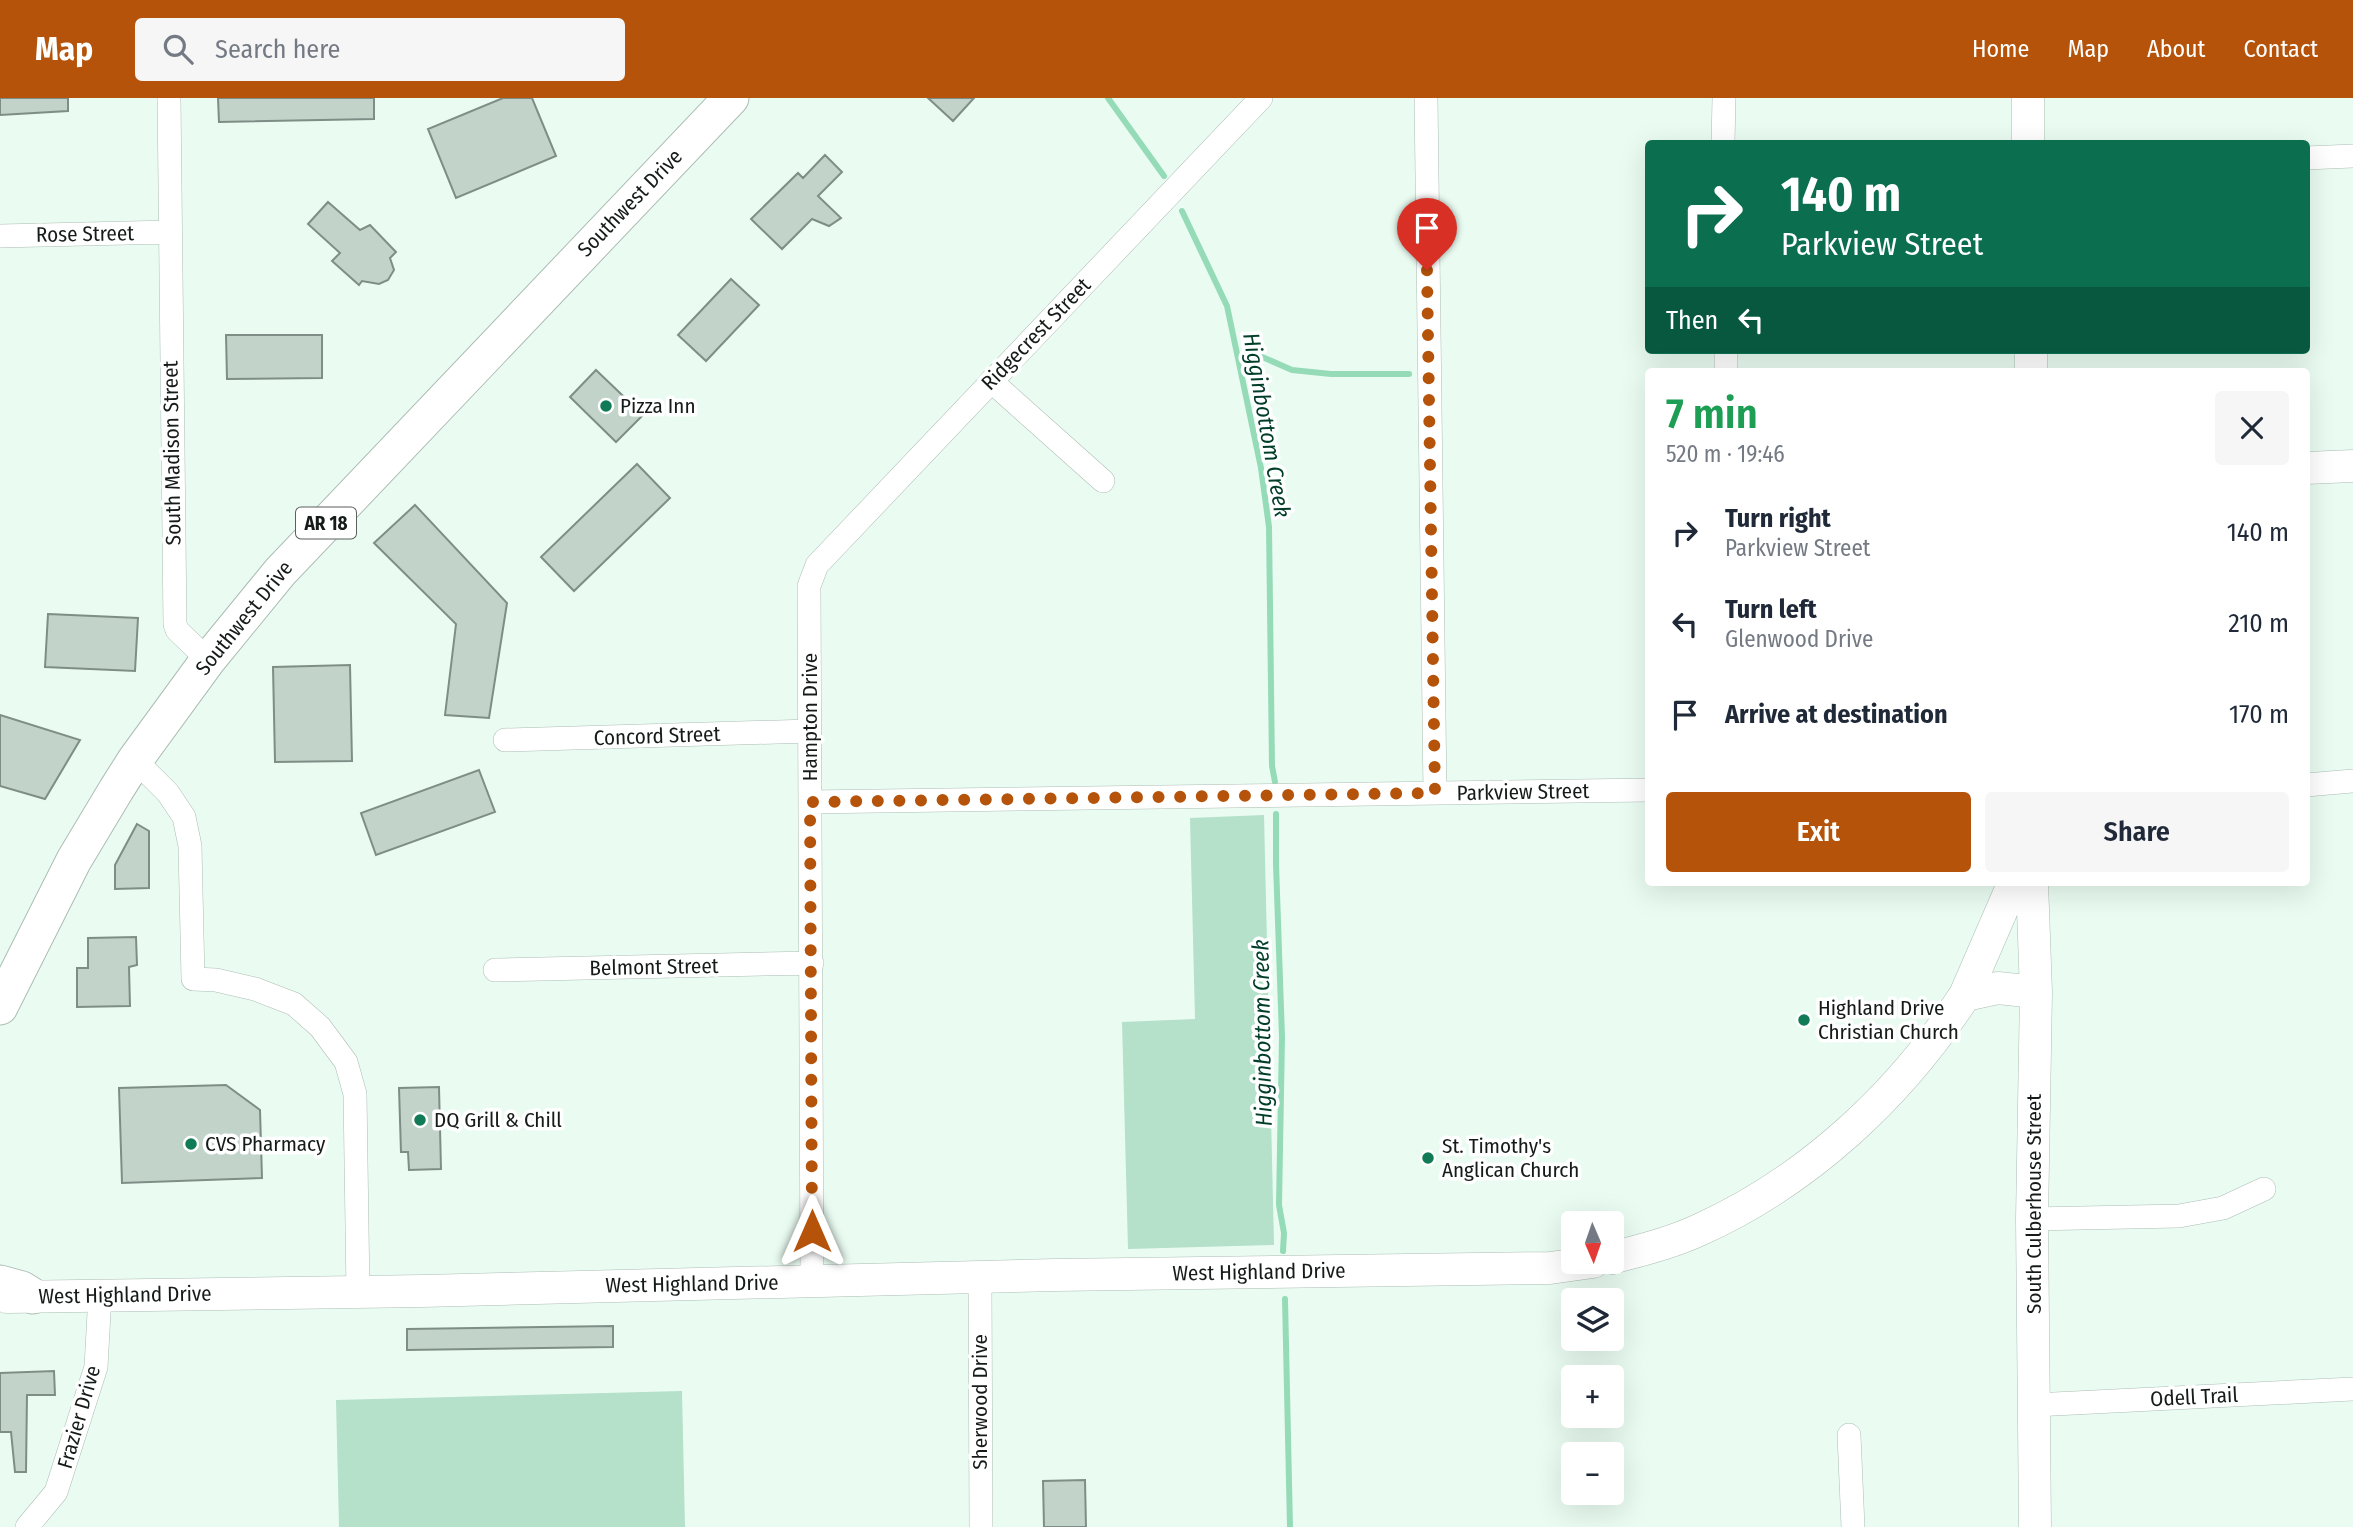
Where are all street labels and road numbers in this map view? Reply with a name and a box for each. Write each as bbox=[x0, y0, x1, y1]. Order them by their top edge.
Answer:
street label: Southwest Drive bbox=[572, 144, 688, 262]
street label: Rose Street bbox=[36, 220, 134, 248]
street label: Ridgecrest Street bbox=[976, 272, 1096, 396]
street label: South Madison Street bbox=[157, 360, 187, 546]
road number: AR 18 bbox=[296, 508, 356, 538]
street label: Southwest Drive bbox=[190, 556, 298, 680]
street label: Hampton Drive bbox=[797, 653, 823, 781]
street label: Concord Street bbox=[593, 721, 721, 751]
street label: Parkview Street bbox=[1456, 778, 1590, 806]
street label: Belmont Street bbox=[589, 953, 719, 981]
street label: South Culberhouse Street bbox=[2021, 1094, 2047, 1314]
street label: West Highland Drive bbox=[1172, 1257, 1346, 1287]
street label: West Highland Drive bbox=[605, 1269, 779, 1299]
street label: West Highland Drive bbox=[38, 1280, 212, 1310]
street label: Sherwood Drive bbox=[967, 1334, 993, 1470]
street label: Frazier Drive bbox=[52, 1362, 106, 1472]
street label: Odell Trail bbox=[2150, 1382, 2239, 1412]

